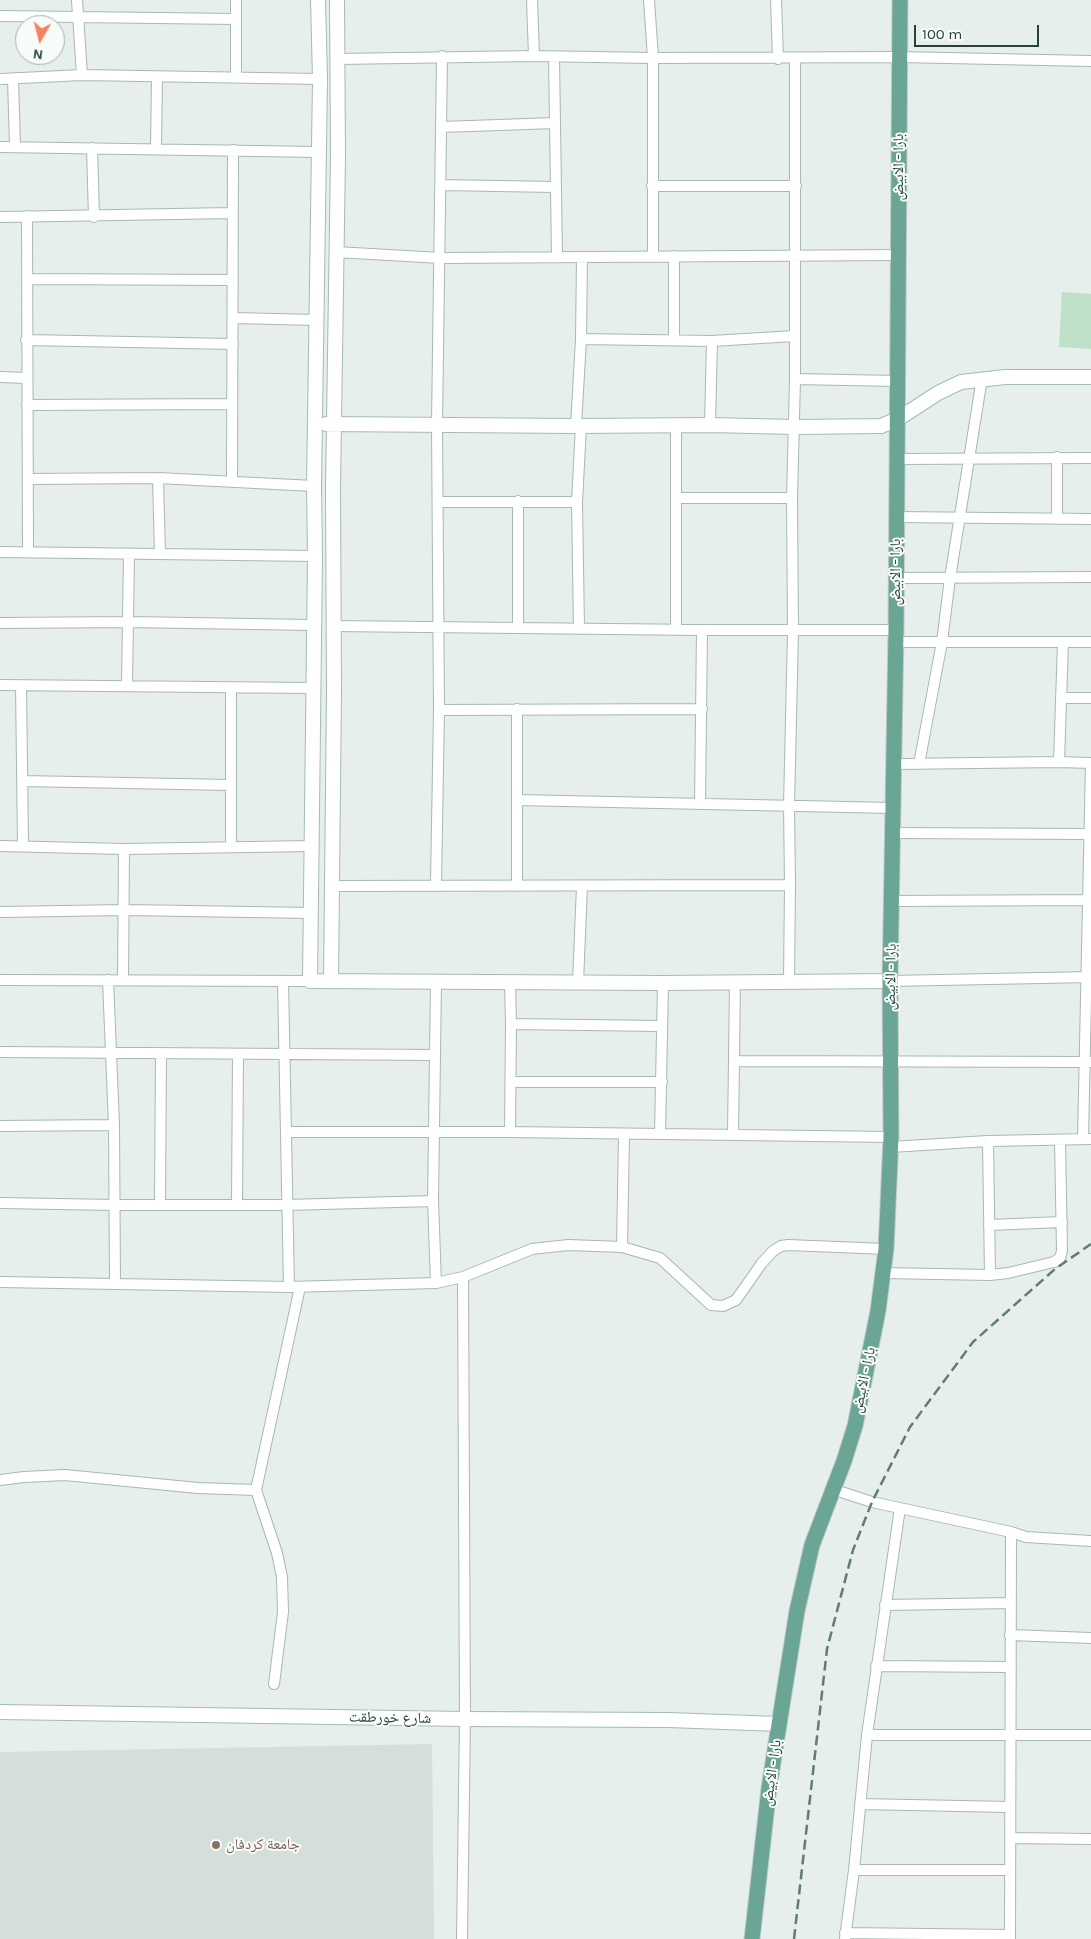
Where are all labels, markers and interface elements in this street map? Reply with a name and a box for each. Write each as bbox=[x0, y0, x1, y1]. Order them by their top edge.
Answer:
north arrow bbox=[15, 15, 65, 65]
scale bar bbox=[916, 15, 1041, 47]
text: 100 m bbox=[922, 25, 962, 43]
text: N bbox=[32, 45, 44, 63]
street label: بارا - الابيض bbox=[890, 134, 908, 200]
street label: بارا - الابيض bbox=[887, 539, 905, 605]
street label: بارا - الابيض bbox=[881, 943, 901, 1011]
street label: بارا - الابيض bbox=[848, 1345, 880, 1415]
street label: شارع خورطقت bbox=[349, 1708, 431, 1728]
street label: بارا - الابيض bbox=[758, 1739, 786, 1807]
place label: جامعة كردفان bbox=[226, 1836, 300, 1854]
marker: جامعة كردفان bbox=[210, 1839, 222, 1851]

